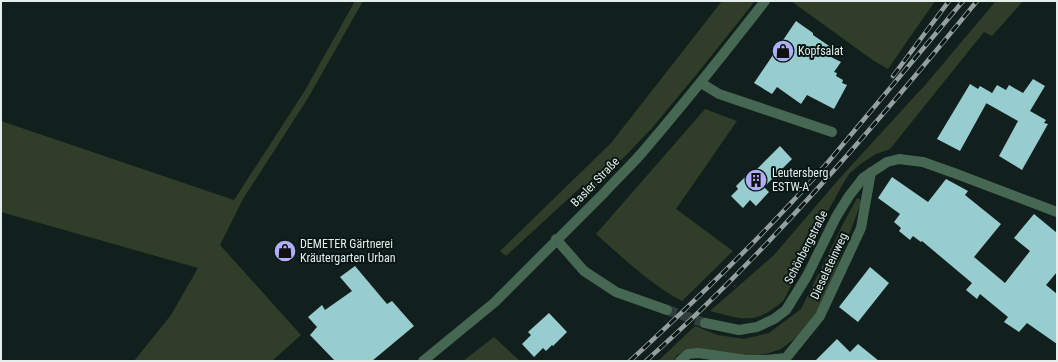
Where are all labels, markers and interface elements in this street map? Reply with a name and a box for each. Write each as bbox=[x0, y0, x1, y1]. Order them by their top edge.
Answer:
shop icon: Kopfsalat bbox=[770, 38, 796, 64]
place label: Kopfsalat bbox=[798, 44, 844, 58]
street label: Basler Straße bbox=[568, 154, 622, 210]
place label: Leutersberg ESTW-A bbox=[772, 166, 829, 194]
building icon: Leutersberg ESTW-A bbox=[743, 167, 769, 193]
street label: Schönbergstraße bbox=[781, 208, 831, 286]
street label: Dieselsteinweg bbox=[808, 231, 851, 301]
place label: DEMETER Gärtnerei Kräutergarten Urban bbox=[300, 237, 396, 265]
shop icon: DEMETER Gärtnerei Kräutergarten Urban bbox=[272, 238, 298, 264]

